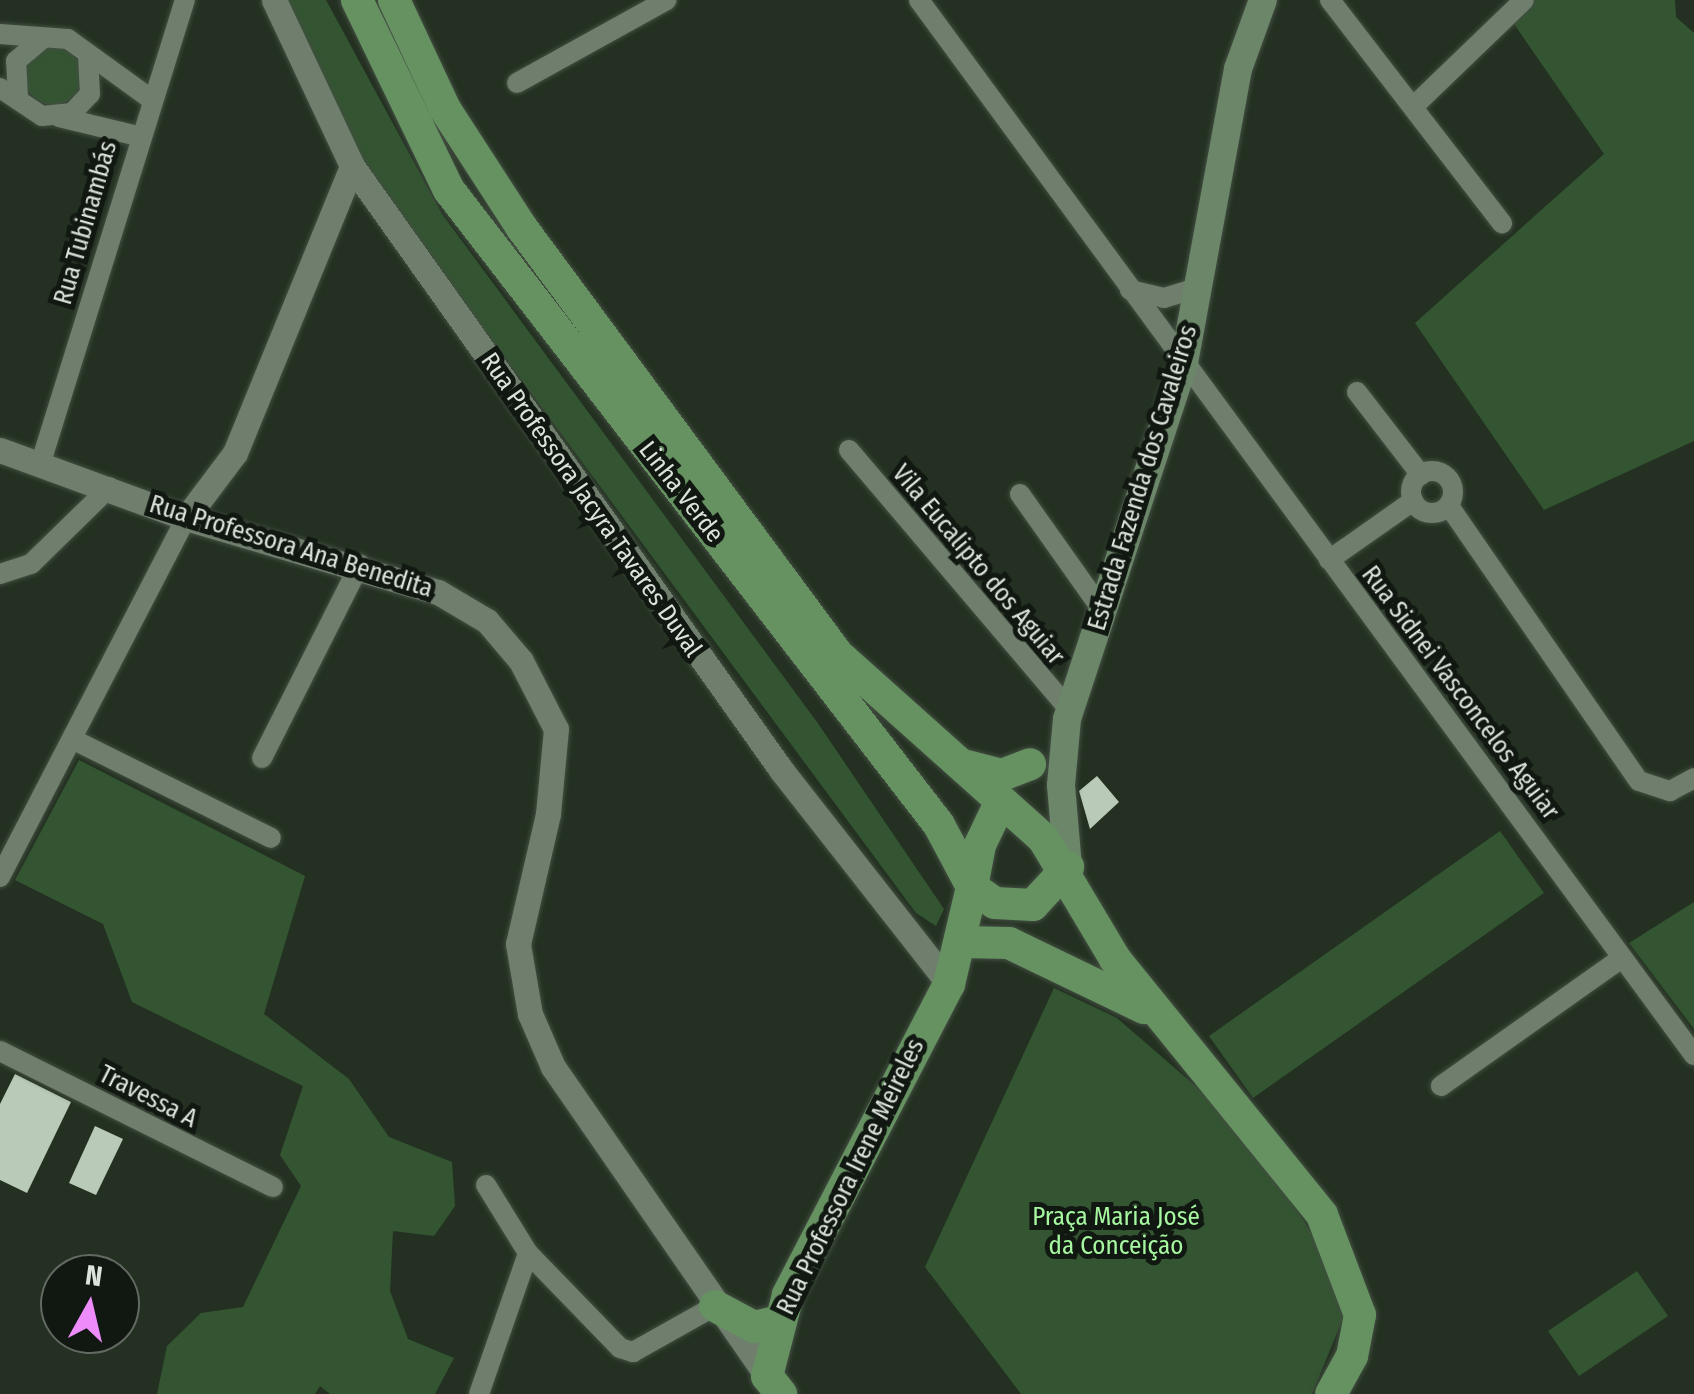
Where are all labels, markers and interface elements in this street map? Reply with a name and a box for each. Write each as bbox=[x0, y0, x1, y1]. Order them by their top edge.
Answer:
street label: Rua Tubinambás bbox=[48, 138, 124, 308]
street label: Estrada Fazenda dos Cavaleiros bbox=[1082, 322, 1204, 634]
street label: Rua Professora Jacyra Tavares Duval bbox=[474, 347, 708, 663]
street label: Linha Verde bbox=[632, 435, 730, 549]
street label: Vila Eucalipto dos Aguiar bbox=[886, 459, 1070, 671]
street label: Rua Professora Ana Benedita bbox=[146, 490, 436, 604]
street label: Rua Sidnei Vasconcelos Aguiar bbox=[1355, 560, 1565, 826]
street label: Rua Professora Irene Meireles bbox=[771, 1034, 931, 1320]
street label: Travessa A bbox=[94, 1060, 202, 1134]
park label: Praça Maria José da Conceição bbox=[1032, 1203, 1200, 1262]
north arrow bbox=[40, 1254, 140, 1354]
text: N bbox=[83, 1258, 105, 1293]

